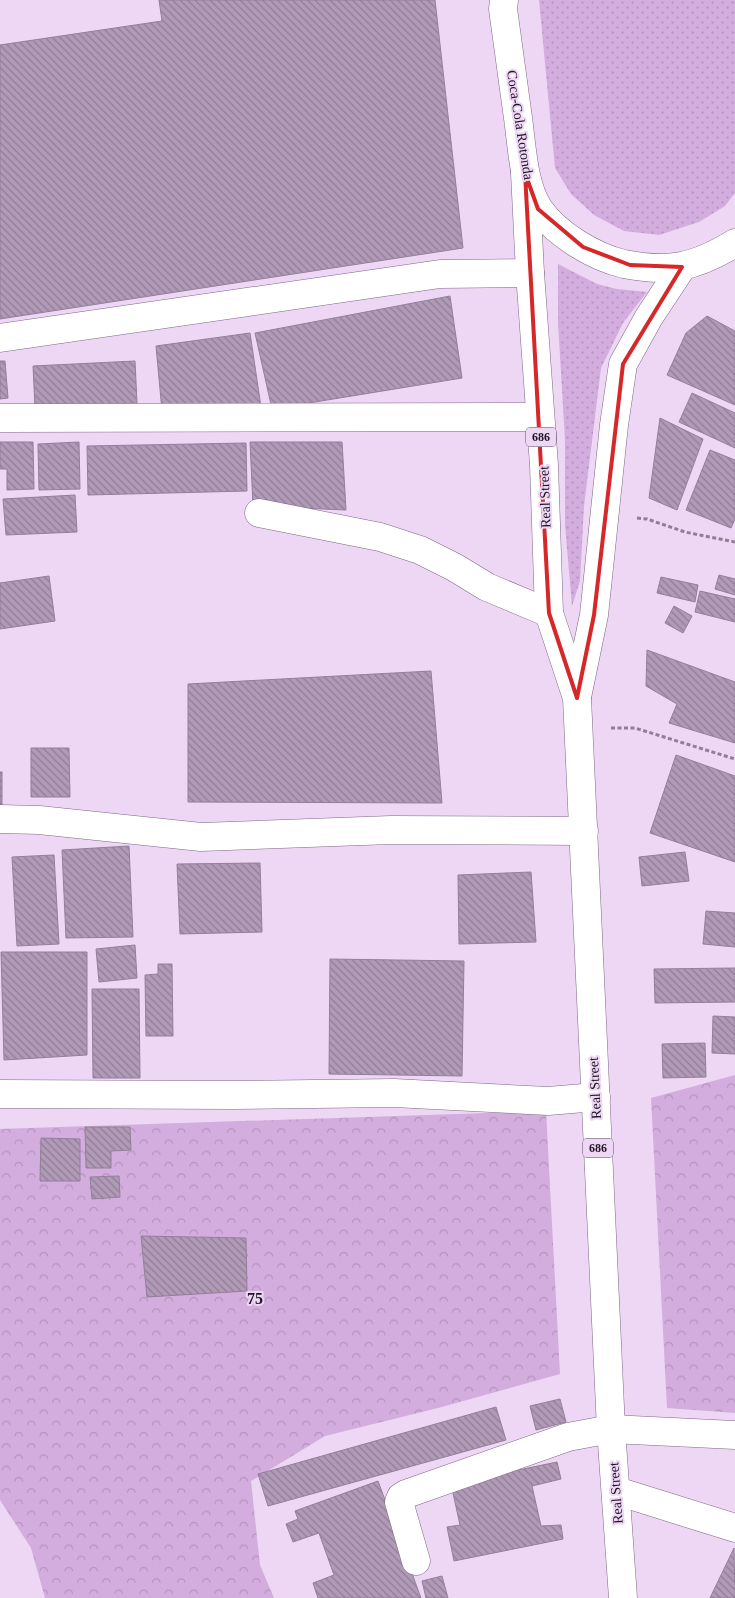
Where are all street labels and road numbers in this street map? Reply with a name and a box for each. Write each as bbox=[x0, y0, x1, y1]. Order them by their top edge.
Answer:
street label: Coca-Cola Rotonda bbox=[504, 69, 536, 182]
road number: 686 bbox=[526, 428, 556, 447]
street label: Real Street bbox=[536, 466, 554, 528]
street label: Real Street bbox=[586, 1057, 604, 1119]
road number: 686 bbox=[583, 1138, 613, 1158]
street label: Real Street bbox=[606, 1462, 626, 1524]

